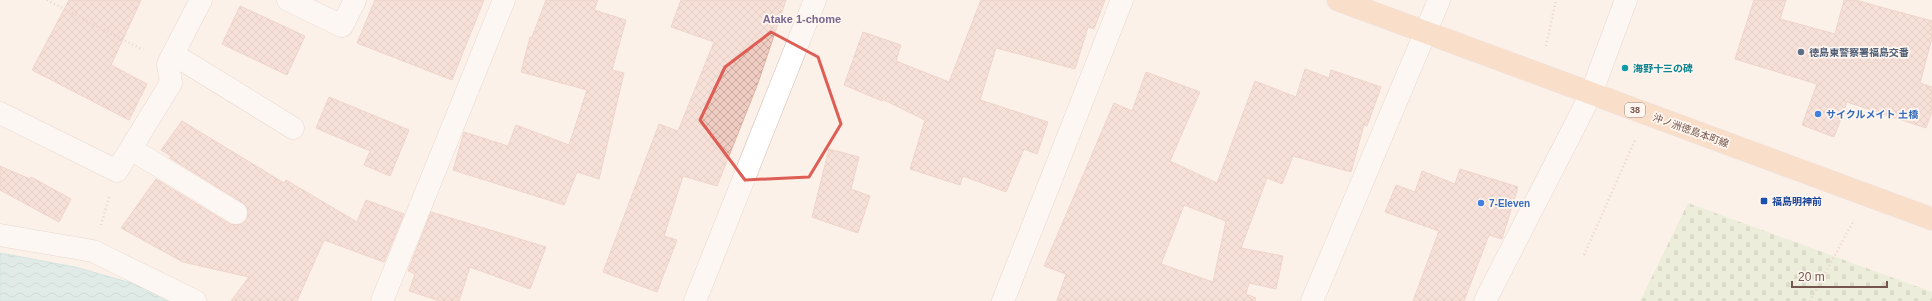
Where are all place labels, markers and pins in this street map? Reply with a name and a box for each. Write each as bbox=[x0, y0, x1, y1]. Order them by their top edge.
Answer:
marker: 徳島東警察署福島交番 bbox=[1796, 47, 1806, 57]
place label: 徳島東警察署福島交番 bbox=[1809, 47, 1909, 58]
marker: 海野十三の碑 bbox=[1620, 63, 1630, 73]
place label: 海野十三の碑 bbox=[1633, 63, 1693, 74]
marker: サイクルメイト 土橋 bbox=[1813, 109, 1823, 119]
place label: サイクルメイト 土橋 bbox=[1826, 109, 1918, 120]
marker: 福島明神前 bbox=[1759, 196, 1769, 206]
place label: 福島明神前 bbox=[1772, 196, 1822, 207]
marker: 7-Eleven bbox=[1476, 198, 1486, 208]
place label: 7-Eleven bbox=[1489, 198, 1530, 209]

